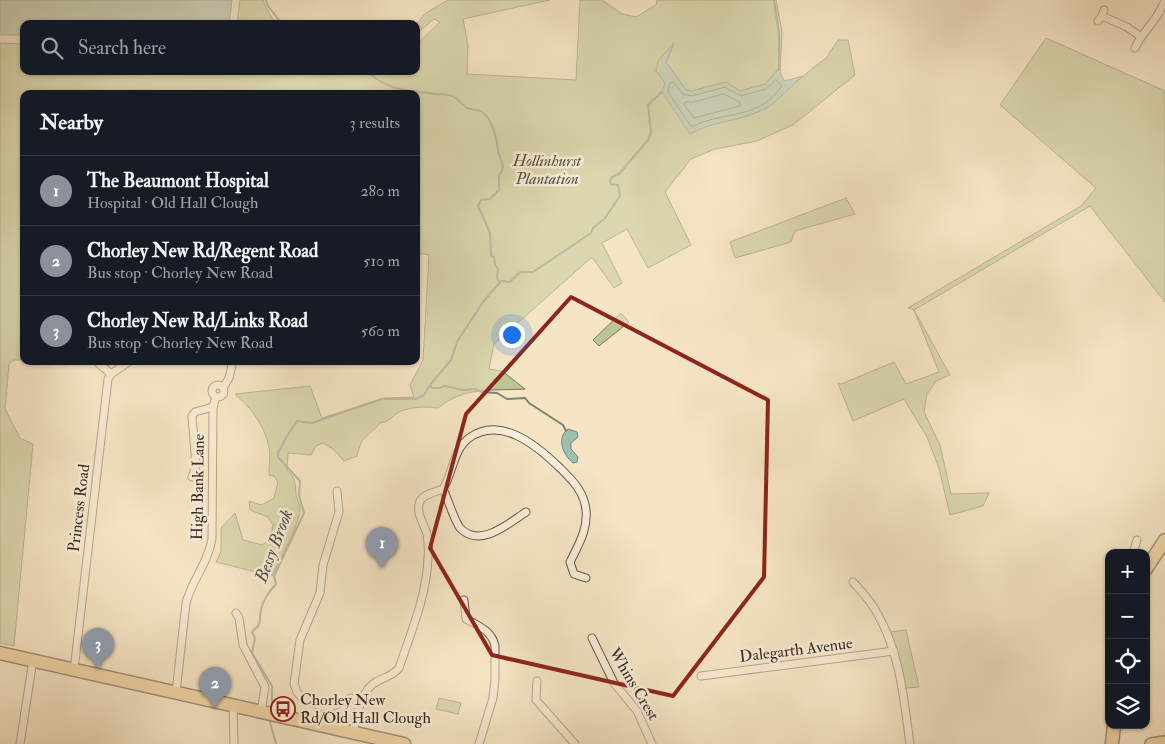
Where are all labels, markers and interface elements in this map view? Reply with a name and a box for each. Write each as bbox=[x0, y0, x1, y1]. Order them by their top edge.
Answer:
search box bbox=[20, 20, 420, 75]
icon: search bbox=[38, 34, 66, 62]
text: Search here bbox=[78, 36, 166, 60]
text: Nearby bbox=[40, 109, 103, 136]
text: 3 results bbox=[349, 113, 400, 133]
park label: Hollinhurst Plantation bbox=[512, 151, 583, 189]
text: The Beaumont Hospital bbox=[87, 169, 269, 193]
text: 1 bbox=[53, 181, 59, 201]
text: 280 m bbox=[360, 181, 400, 201]
text: Hospital · Old Hall Clough bbox=[87, 193, 258, 213]
text: Chorley New Rd/Regent Road bbox=[87, 239, 318, 263]
text: 2 bbox=[52, 251, 60, 271]
text: 510 m bbox=[363, 251, 400, 271]
text: Bus stop · Chorley New Road bbox=[87, 263, 273, 283]
text: Chorley New Rd/Links Road bbox=[87, 309, 308, 333]
text: 3 bbox=[53, 321, 59, 341]
text: 560 m bbox=[361, 321, 400, 341]
your location bbox=[499, 322, 525, 348]
text: Bus stop · Chorley New Road bbox=[87, 333, 273, 353]
street label: High Bank Lane bbox=[187, 433, 209, 540]
street label: Princess Road bbox=[64, 463, 94, 553]
water label: Bessy Brook bbox=[249, 506, 298, 587]
pin: 1 bbox=[366, 527, 398, 568]
map controls bbox=[1105, 549, 1150, 729]
button: + bbox=[1105, 549, 1150, 594]
button: − bbox=[1105, 594, 1150, 639]
pin: 3 bbox=[82, 628, 114, 669]
street label: Dalegarth Avenue bbox=[738, 633, 854, 667]
button: locate bbox=[1105, 639, 1150, 684]
street label: Whins Crest bbox=[604, 643, 663, 724]
pin: 2 bbox=[199, 667, 231, 708]
button: layers bbox=[1105, 684, 1150, 729]
place label: Chorley New Rd/Old Hall Clough bbox=[300, 690, 431, 728]
bus stop icon: Chorley New Rd/Old Hall Clough bbox=[270, 696, 296, 722]

